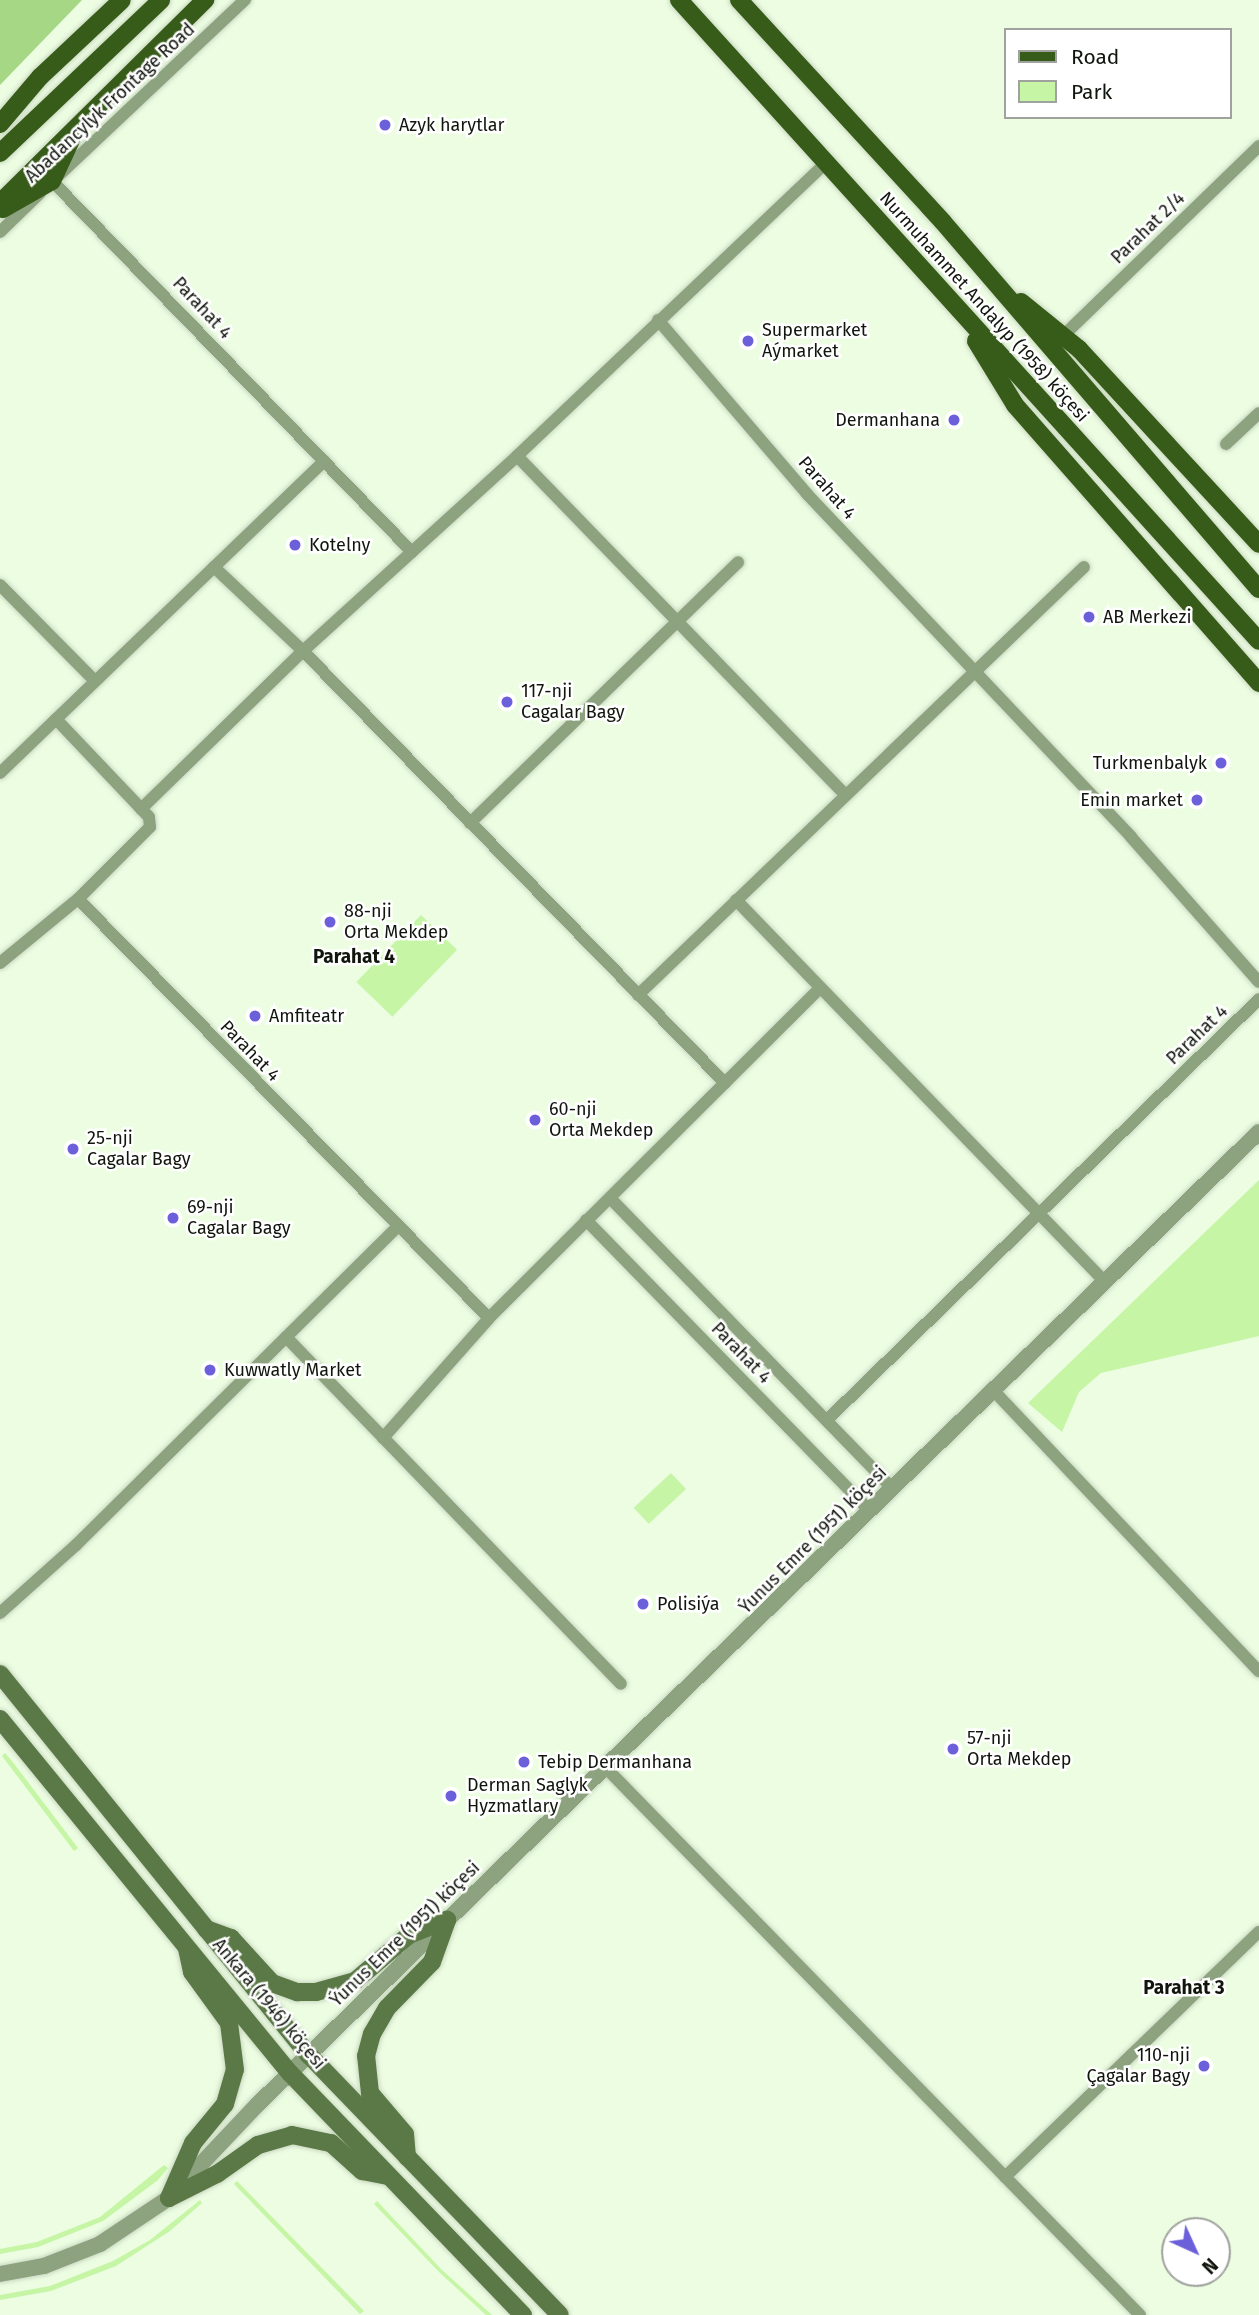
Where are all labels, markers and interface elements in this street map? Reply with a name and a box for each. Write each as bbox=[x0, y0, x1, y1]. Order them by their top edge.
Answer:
street label: Abadancylyk Frontage Road bbox=[21, 19, 199, 187]
legend bbox=[1004, 28, 1231, 119]
text: Road bbox=[1071, 44, 1119, 70]
text: Park bbox=[1071, 79, 1112, 105]
place label: Azyk harytlar bbox=[399, 114, 504, 136]
marker: Azyk harytlar bbox=[377, 117, 393, 133]
street label: Nurmuhammet Andalyp (1958) köçesi bbox=[875, 188, 1093, 426]
street label: Parahat 2/4 bbox=[1107, 188, 1189, 268]
street label: Parahat 4 bbox=[168, 273, 236, 343]
place label: Supermarket Aýmarket bbox=[762, 320, 867, 362]
marker: Supermarket Aýmarket bbox=[740, 333, 756, 349]
place label: Dermanhana bbox=[835, 409, 940, 431]
marker: Dermanhana bbox=[946, 412, 962, 428]
street label: Parahat 4 bbox=[794, 452, 860, 524]
place label: Kotelny bbox=[309, 534, 370, 556]
marker: Kotelny bbox=[287, 537, 303, 553]
place label: AB Merkezi bbox=[1103, 606, 1191, 628]
marker: AB Merkezi bbox=[1081, 609, 1097, 625]
place label: 117-nji Cagalar Bagy bbox=[521, 681, 625, 724]
marker: 117-nji Cagalar Bagy bbox=[499, 694, 515, 710]
place label: Turkmenbalyk bbox=[1093, 752, 1207, 774]
marker: Turkmenbalyk bbox=[1213, 755, 1229, 771]
place label: Emin market bbox=[1080, 789, 1183, 811]
marker: Emin market bbox=[1189, 792, 1205, 808]
place label: 88-nji Orta Mekdep bbox=[344, 901, 448, 944]
marker: 88-nji Orta Mekdep bbox=[322, 914, 338, 930]
district label: Parahat 4 bbox=[313, 946, 395, 968]
street label: Parahat 4 bbox=[1162, 1001, 1232, 1069]
place label: Amfiteatr bbox=[269, 1005, 344, 1027]
marker: Amfiteatr bbox=[247, 1008, 263, 1024]
street label: Parahat 4 bbox=[216, 1016, 284, 1086]
place label: 60-nji Orta Mekdep bbox=[549, 1099, 653, 1142]
marker: 60-nji Orta Mekdep bbox=[527, 1112, 543, 1128]
place label: 25-nji Cagalar Bagy bbox=[87, 1128, 191, 1170]
marker: 25-nji Cagalar Bagy bbox=[65, 1141, 81, 1157]
place label: 69-nji Cagalar Bagy bbox=[187, 1197, 291, 1240]
marker: 69-nji Cagalar Bagy bbox=[165, 1210, 181, 1226]
street label: Parahat 4 bbox=[707, 1318, 775, 1388]
place label: Kuwwatly Market bbox=[224, 1359, 361, 1381]
marker: Kuwwatly Market bbox=[202, 1362, 218, 1378]
street label: Ýunus Emre (1951) köçesi bbox=[735, 1462, 891, 1618]
place label: Polisiýa bbox=[657, 1593, 720, 1615]
marker: Polisiýa bbox=[635, 1596, 651, 1612]
place label: 57-nji Orta Mekdep bbox=[967, 1728, 1071, 1770]
marker: 57-nji Orta Mekdep bbox=[945, 1741, 961, 1757]
place label: Tebip Dermanhana bbox=[538, 1751, 692, 1773]
marker: Tebip Dermanhana bbox=[516, 1754, 532, 1770]
place label: Derman Saglyk Hyzmatlary bbox=[467, 1775, 588, 1817]
marker: Derman Saglyk Hyzmatlary bbox=[441, 1786, 461, 1806]
street label: Ýunus Emre (1951) köçesi bbox=[326, 1857, 484, 2011]
street label: Ankara (1946) köçesi bbox=[208, 1934, 330, 2074]
district label: Parahat 3 bbox=[1143, 1977, 1225, 1999]
place label: 110-nji Çagalar Bagy bbox=[1086, 2045, 1190, 2088]
marker: 110-nji Çagalar Bagy bbox=[1196, 2058, 1212, 2074]
north arrow bbox=[1161, 2217, 1231, 2287]
text: N bbox=[1197, 2253, 1222, 2278]

